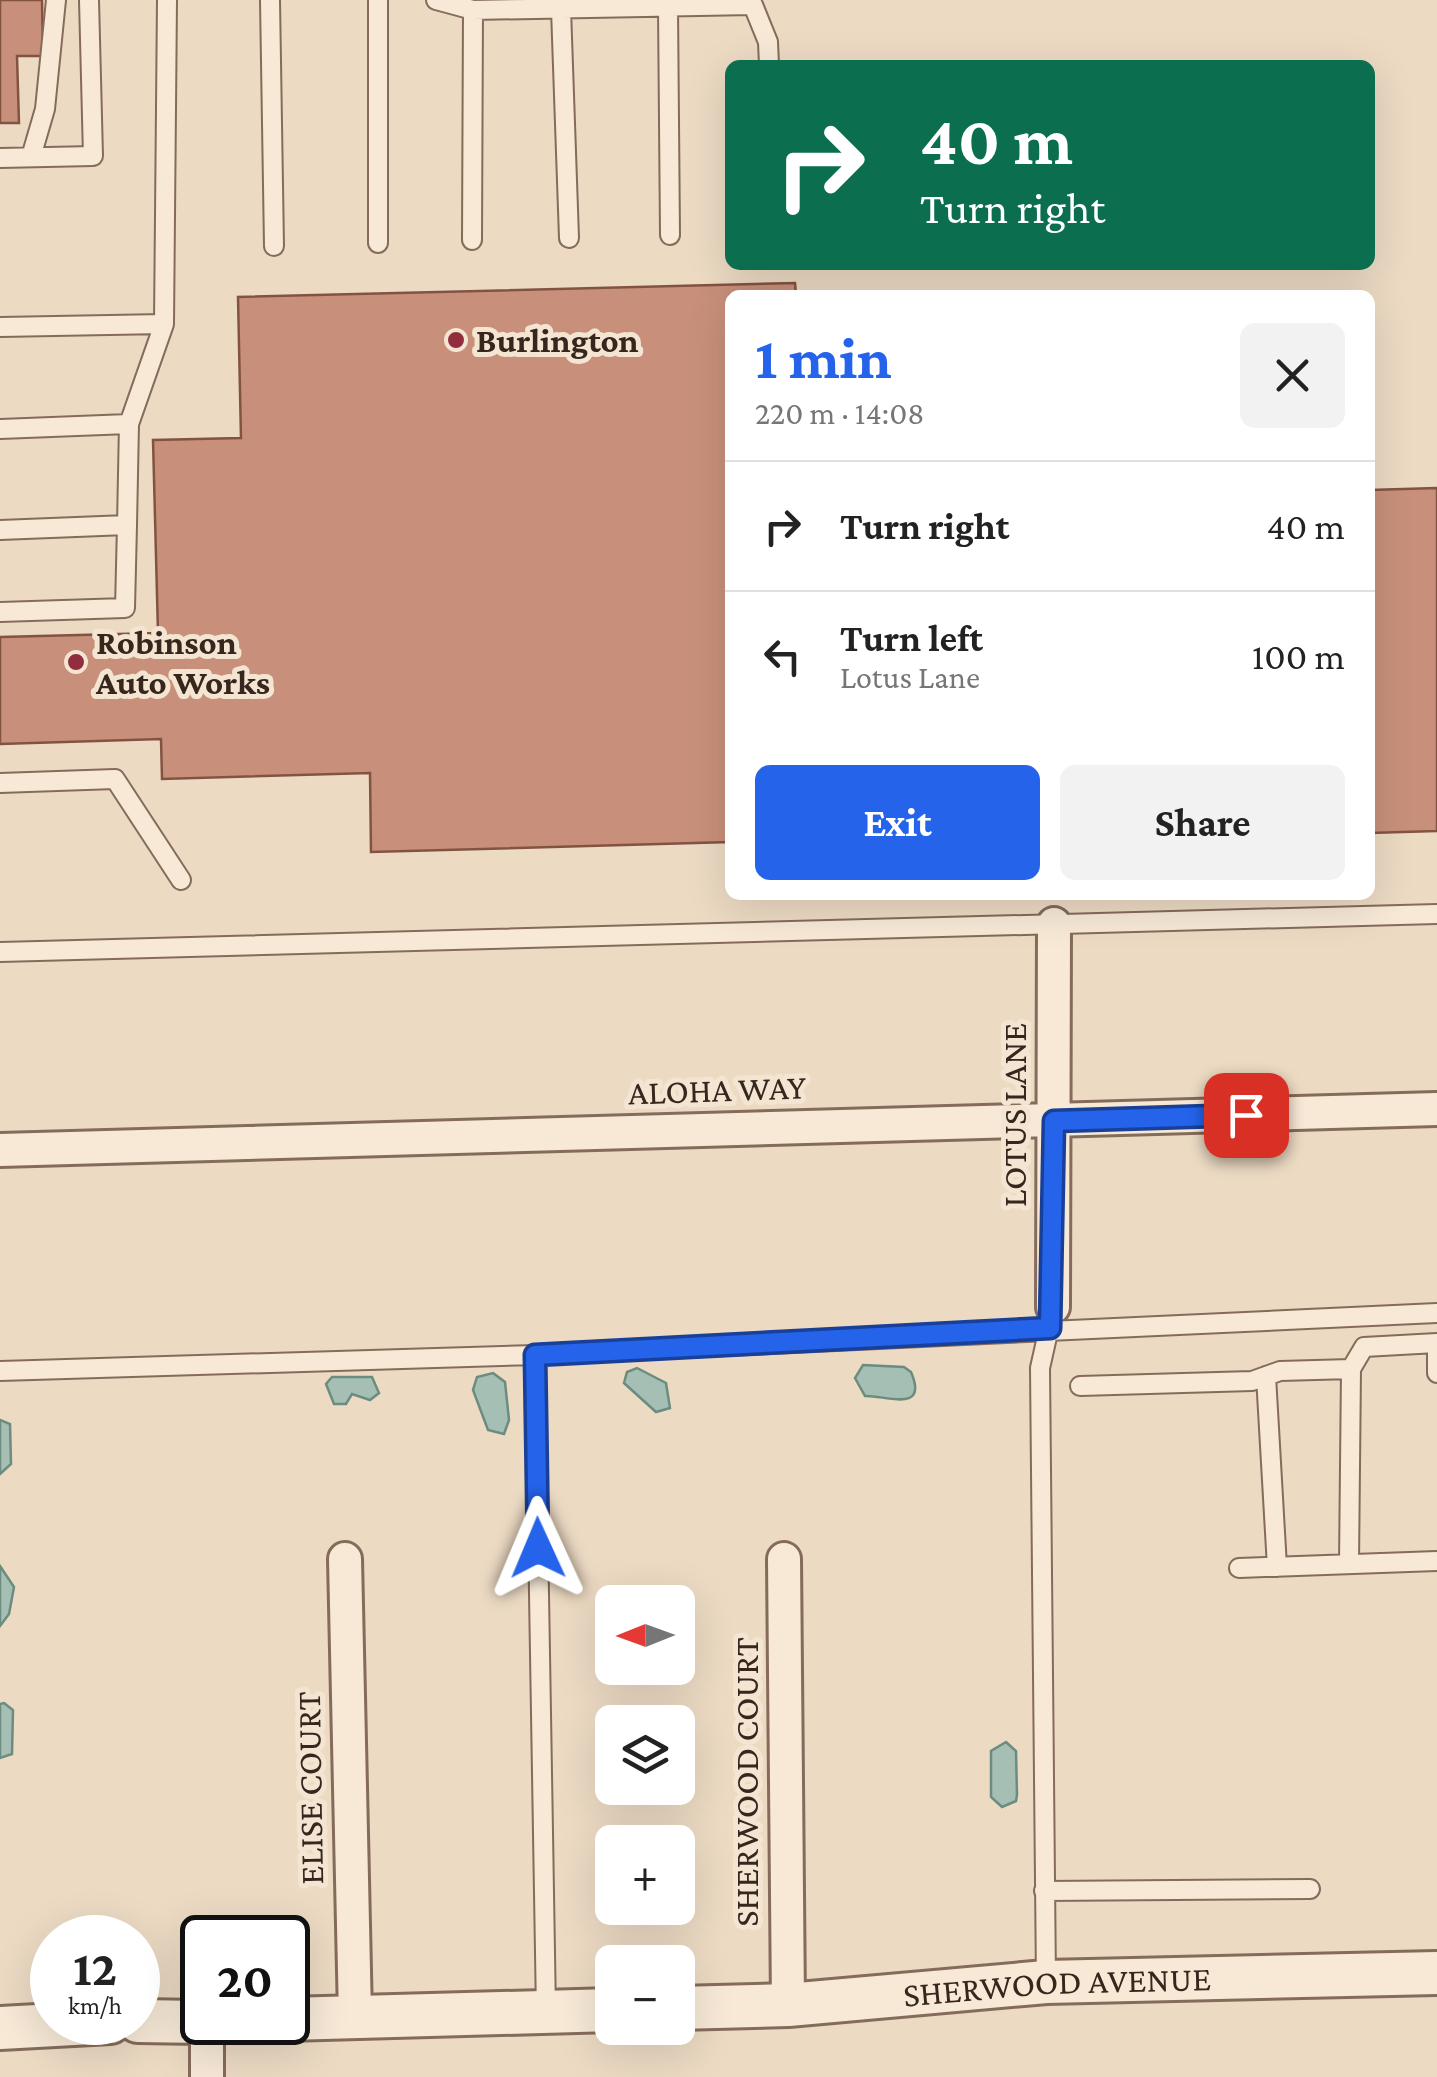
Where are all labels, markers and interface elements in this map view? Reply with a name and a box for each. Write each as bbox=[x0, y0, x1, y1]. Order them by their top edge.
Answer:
icon: right bbox=[755, 100, 885, 230]
text: 40 m bbox=[920, 101, 1073, 179]
text: Turn right bbox=[920, 183, 1105, 233]
place label: Burlington bbox=[476, 321, 639, 360]
button: close bbox=[1240, 323, 1345, 428]
text: 1 min bbox=[755, 324, 892, 391]
marker: Burlington bbox=[445, 329, 467, 351]
text: 220 m · 14:08 bbox=[755, 395, 924, 431]
icon: right bbox=[755, 499, 810, 554]
text: Turn right bbox=[840, 505, 1009, 547]
text: 40 m bbox=[1266, 505, 1345, 547]
text: Turn left bbox=[840, 617, 983, 659]
place label: Robinson Auto Works bbox=[95, 623, 270, 702]
icon: left bbox=[755, 629, 810, 684]
text: 100 m bbox=[1252, 635, 1345, 677]
marker: Robinson Auto Works bbox=[65, 651, 87, 673]
text: Lotus Lane bbox=[840, 659, 980, 695]
button: Exit bbox=[755, 765, 1040, 880]
button: Share bbox=[1060, 765, 1345, 880]
street label: LOTUS LANE bbox=[995, 1023, 1034, 1207]
street label: ALOHA WAY bbox=[627, 1067, 807, 1113]
pin bbox=[1204, 1073, 1289, 1158]
icon: arrive bbox=[1219, 1088, 1274, 1143]
position arrow bbox=[486, 1496, 590, 1600]
north arrow bbox=[595, 1585, 695, 1685]
map controls bbox=[595, 1585, 695, 2045]
street label: SHERWOOD COURT bbox=[727, 1637, 766, 1927]
street label: ELISE COURT bbox=[289, 1691, 331, 1885]
button: layers bbox=[595, 1705, 695, 1805]
button: + bbox=[595, 1825, 695, 1925]
speed limit sign: 20 bbox=[180, 1915, 310, 2045]
text: 12 bbox=[73, 1940, 117, 1996]
button: − bbox=[595, 1945, 695, 2045]
street label: SHERWOOD AVENUE bbox=[902, 1959, 1212, 2014]
text: km/h bbox=[68, 1992, 122, 2019]

